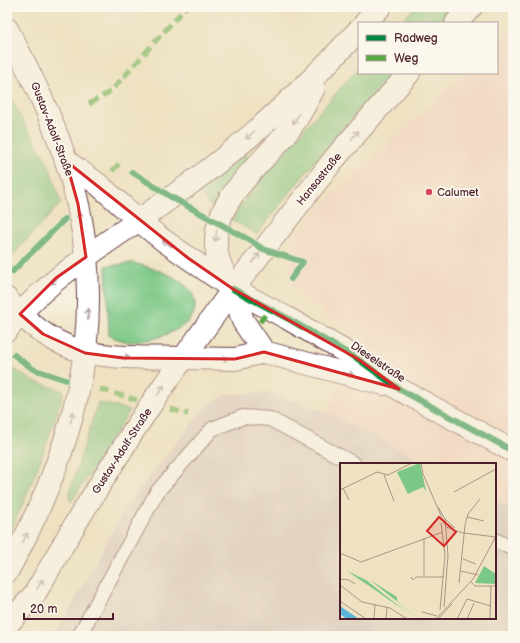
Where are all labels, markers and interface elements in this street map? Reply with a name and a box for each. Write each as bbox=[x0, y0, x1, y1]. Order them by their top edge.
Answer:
legend bbox=[358, 22, 498, 74]
text: Radweg bbox=[394, 31, 438, 46]
text: Weg bbox=[394, 51, 418, 66]
street label: Gustav-Adolf-Straße bbox=[28, 80, 76, 178]
one-way arrow bbox=[291, 113, 299, 125]
one-way arrow bbox=[350, 130, 359, 140]
one-way arrow bbox=[245, 131, 256, 140]
street label: Hansastraße bbox=[294, 150, 344, 208]
place label: Calumet bbox=[437, 186, 479, 199]
marker: Calumet bbox=[424, 187, 434, 197]
one-way arrow bbox=[76, 212, 84, 225]
one-way arrow bbox=[213, 229, 220, 242]
one-way arrow bbox=[161, 238, 172, 247]
one-way arrow bbox=[252, 253, 261, 264]
one-way arrow bbox=[49, 275, 60, 284]
one-way arrow bbox=[84, 308, 92, 321]
street label: Dieselstraße bbox=[348, 339, 408, 385]
one-way arrow bbox=[117, 354, 130, 361]
one-way arrow bbox=[215, 355, 228, 363]
one-way arrow bbox=[341, 371, 354, 378]
one-way arrow bbox=[157, 384, 165, 396]
street label: Gustav-Adolf-Straße bbox=[89, 405, 155, 496]
one-way arrow bbox=[69, 411, 77, 424]
inset map bbox=[340, 463, 496, 619]
one-way arrow bbox=[22, 532, 29, 544]
one-way arrow bbox=[37, 578, 45, 590]
scale bar bbox=[24, 595, 113, 621]
text: 20 m bbox=[30, 602, 57, 617]

